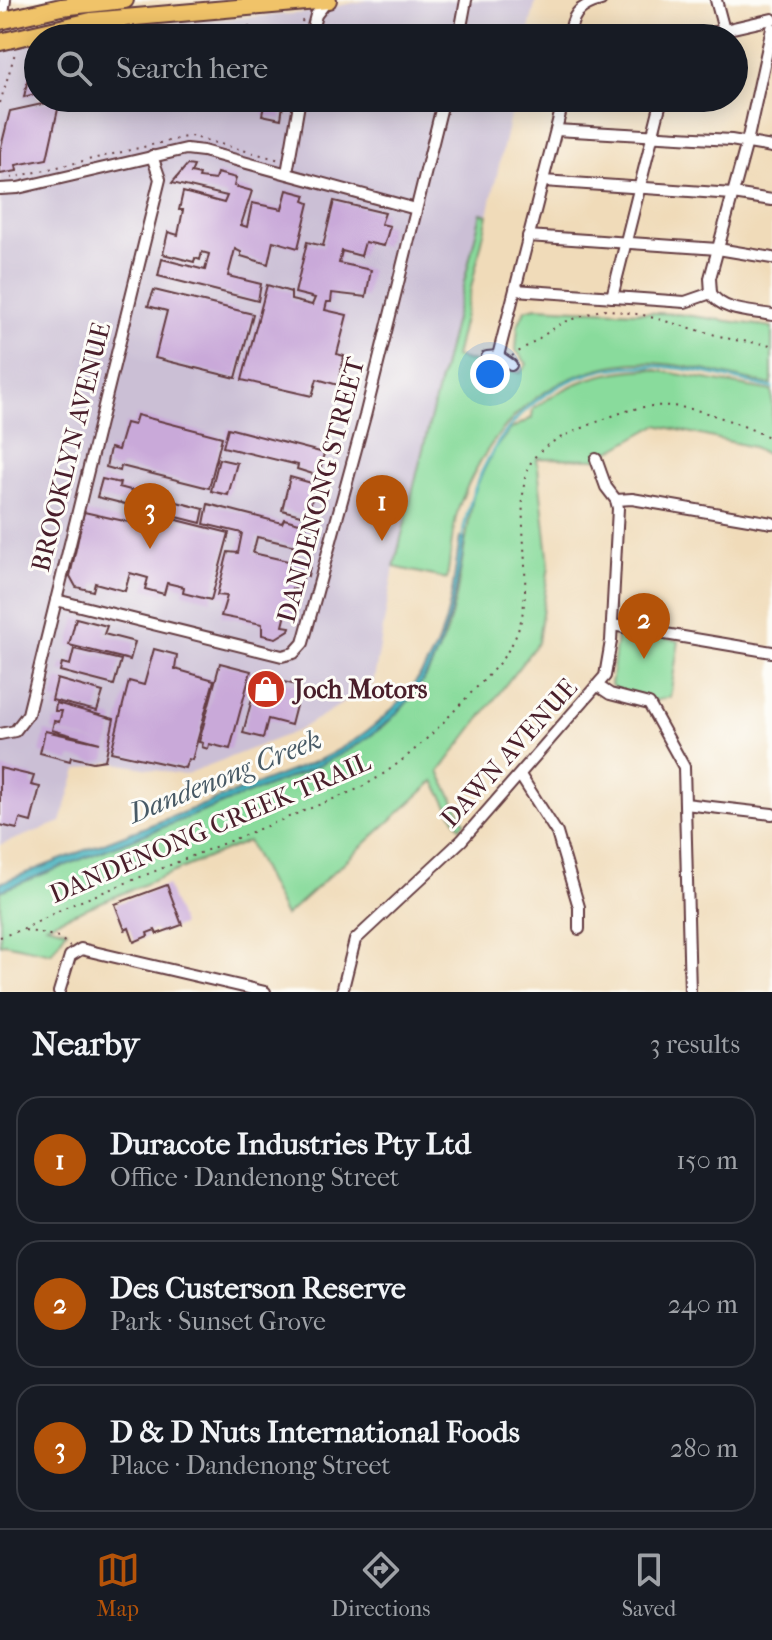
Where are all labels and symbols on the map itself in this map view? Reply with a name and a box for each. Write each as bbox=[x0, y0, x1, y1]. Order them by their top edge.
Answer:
street label: BROOKLYN AVENUE bbox=[25, 319, 117, 575]
street label: DANDENONG STREET bbox=[271, 354, 371, 626]
your location bbox=[470, 354, 510, 394]
pin: 1 bbox=[356, 475, 408, 541]
pin: 3 bbox=[124, 483, 176, 549]
pin: 2 bbox=[618, 593, 670, 659]
shop icon: Joch Motors bbox=[245, 668, 287, 710]
street label: DAWN AVENUE bbox=[434, 672, 584, 834]
place label: Joch Motors bbox=[291, 674, 428, 705]
water label: Dandenong Creek bbox=[122, 722, 326, 830]
street label: DANDENONG CREEK TRAIL bbox=[45, 746, 376, 910]

